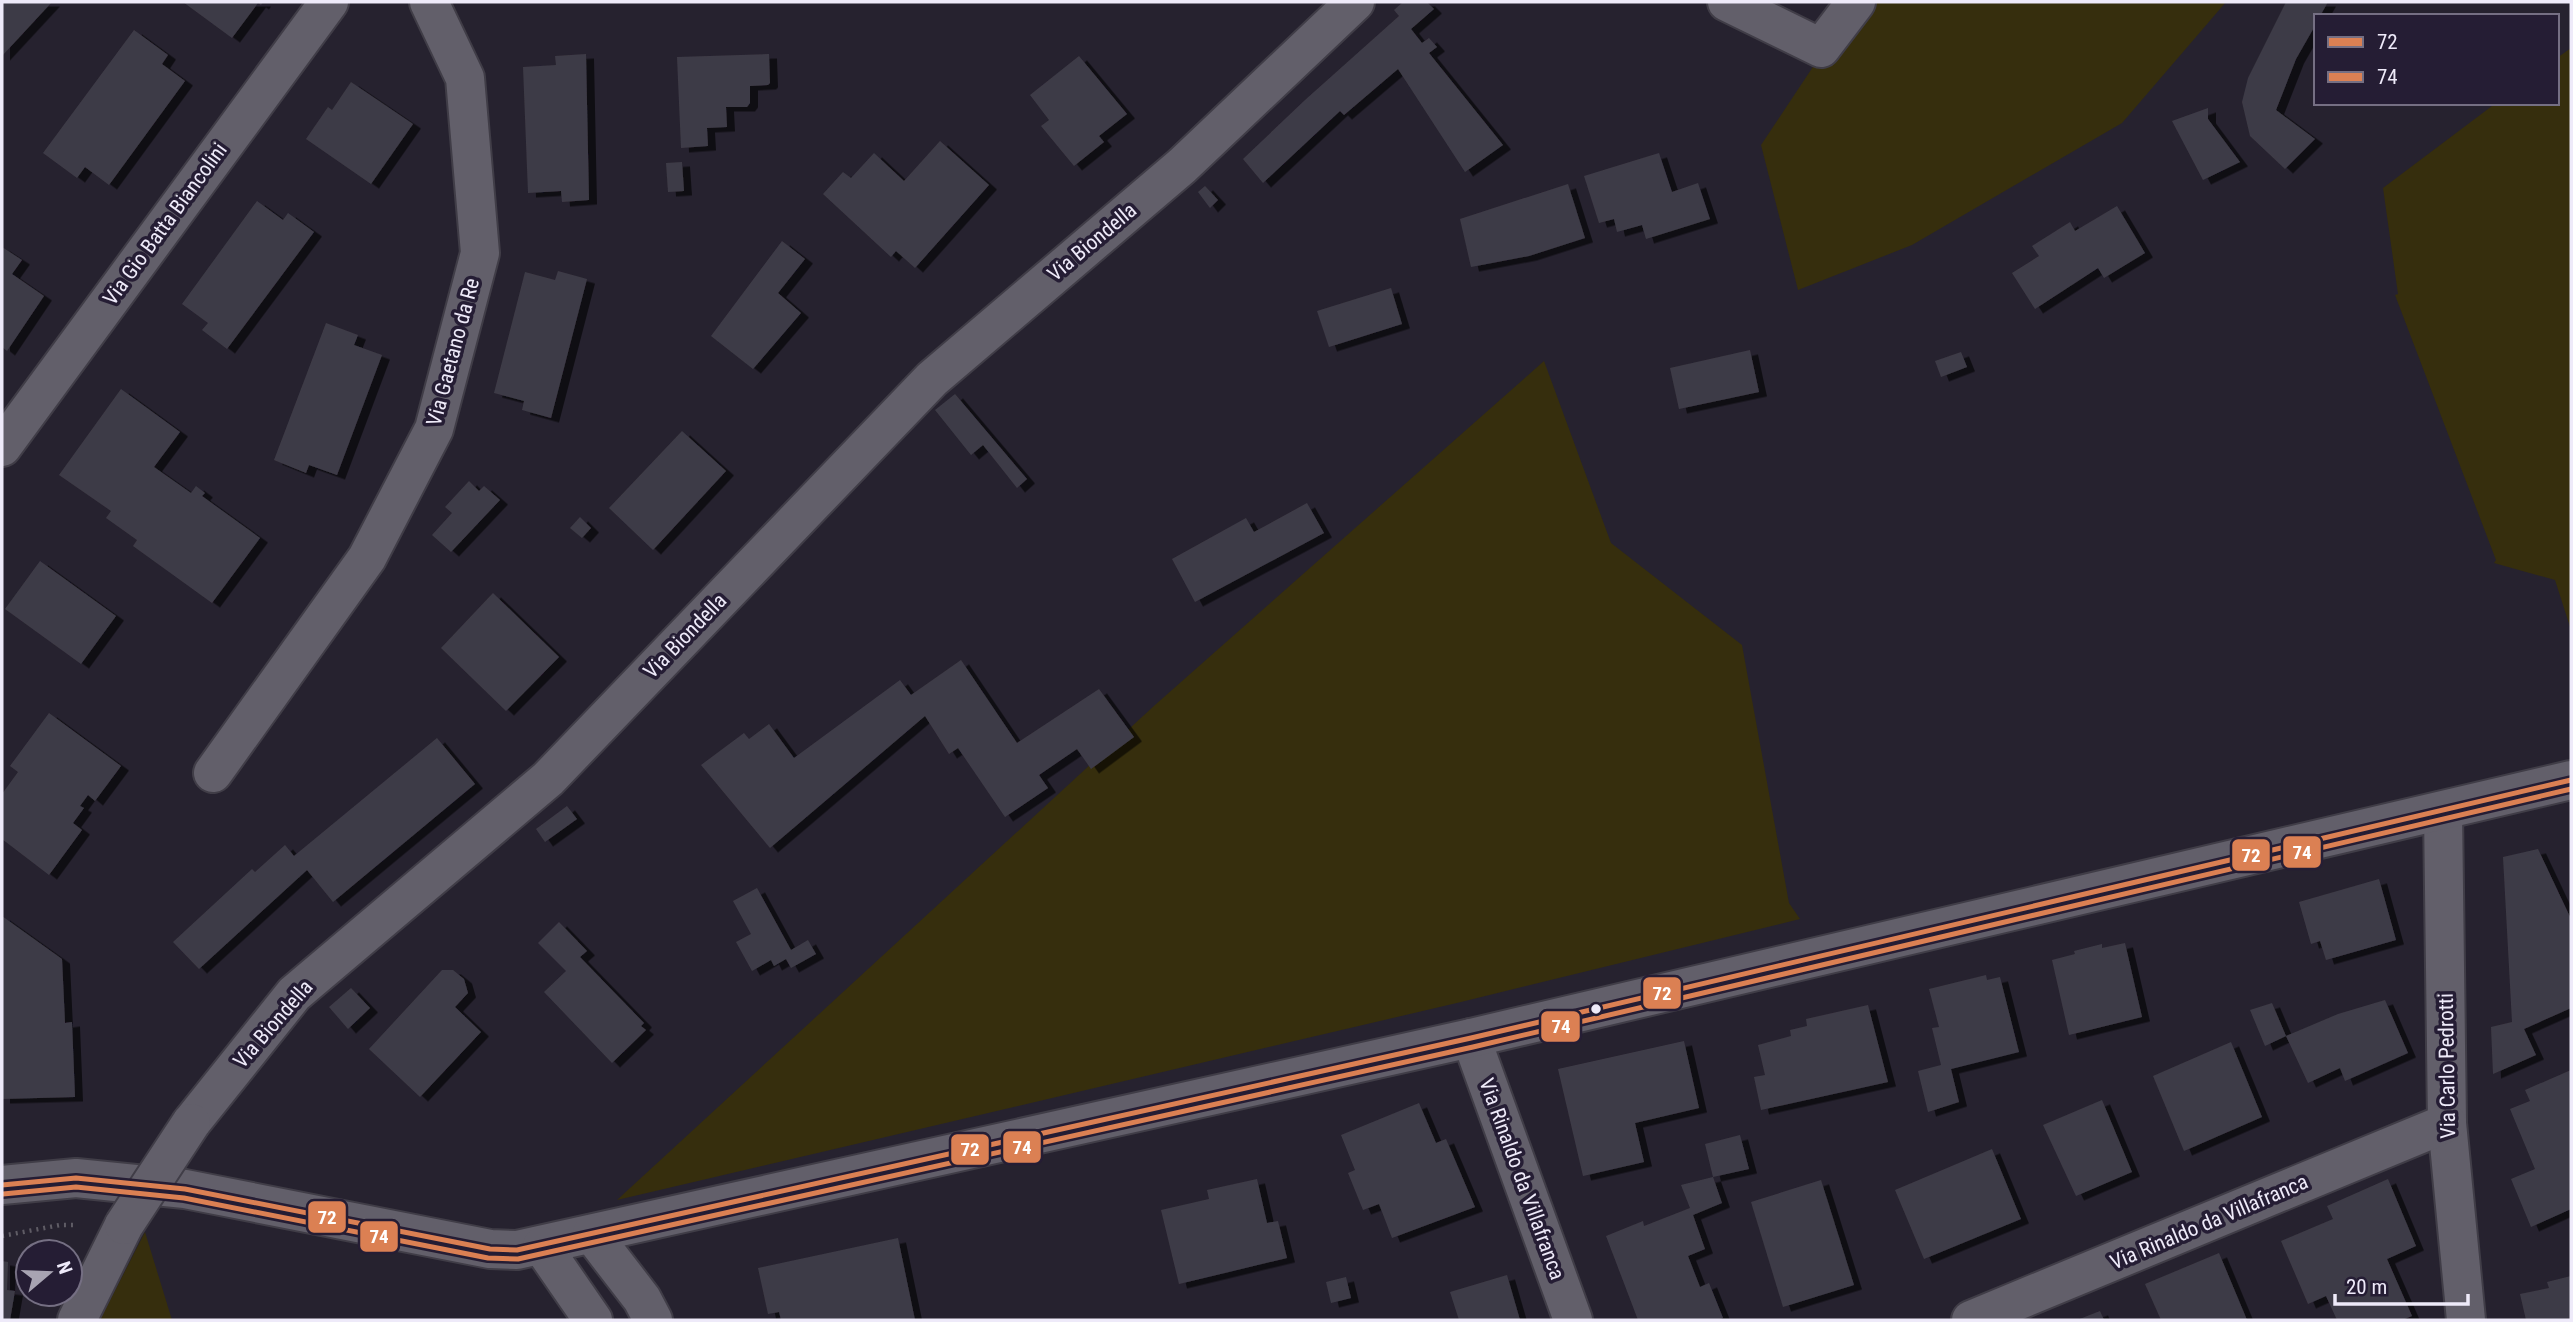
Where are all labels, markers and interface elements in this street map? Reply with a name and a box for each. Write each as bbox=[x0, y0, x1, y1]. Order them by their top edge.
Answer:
legend bbox=[2314, 14, 2559, 105]
text: 72 bbox=[2377, 30, 2398, 54]
text: 74 bbox=[2377, 65, 2398, 89]
street label: Via Gio Batta Biancolini bbox=[98, 138, 232, 310]
street label: Via Biondella bbox=[1043, 198, 1141, 286]
street label: Via Gaetano da Re bbox=[422, 275, 484, 428]
street label: Via Biondella bbox=[639, 589, 731, 683]
line badge: 74 bbox=[2282, 835, 2322, 869]
line badge: 72 bbox=[2231, 838, 2271, 872]
text: 74 bbox=[2292, 841, 2312, 864]
text: 72 bbox=[2241, 844, 2261, 867]
street label: Via Biondella bbox=[228, 975, 318, 1073]
line badge: 72 bbox=[1642, 976, 1682, 1010]
text: 72 bbox=[1652, 982, 1672, 1005]
street label: Via Carlo Pedrotti bbox=[2434, 993, 2460, 1139]
unlabelled marker bbox=[1589, 1002, 1603, 1016]
line badge: 74 bbox=[1540, 1010, 1581, 1043]
text: 74 bbox=[1551, 1015, 1571, 1038]
street label: Via Rinaldo da Villafranca bbox=[1474, 1075, 1570, 1283]
line badge: 74 bbox=[1002, 1130, 1042, 1164]
line badge: 72 bbox=[950, 1133, 990, 1166]
text: 74 bbox=[1012, 1136, 1032, 1159]
text: 72 bbox=[960, 1138, 980, 1161]
street label: Via Rinaldo da Villafranca bbox=[2107, 1169, 2311, 1275]
line badge: 72 bbox=[307, 1200, 347, 1234]
text: 72 bbox=[317, 1206, 337, 1229]
line badge: 74 bbox=[359, 1220, 399, 1253]
text: 74 bbox=[369, 1225, 389, 1248]
north arrow bbox=[14, 1238, 84, 1308]
text: N bbox=[52, 1258, 77, 1277]
scale bar bbox=[2335, 1262, 2468, 1306]
text: 20 m bbox=[2346, 1275, 2387, 1299]

